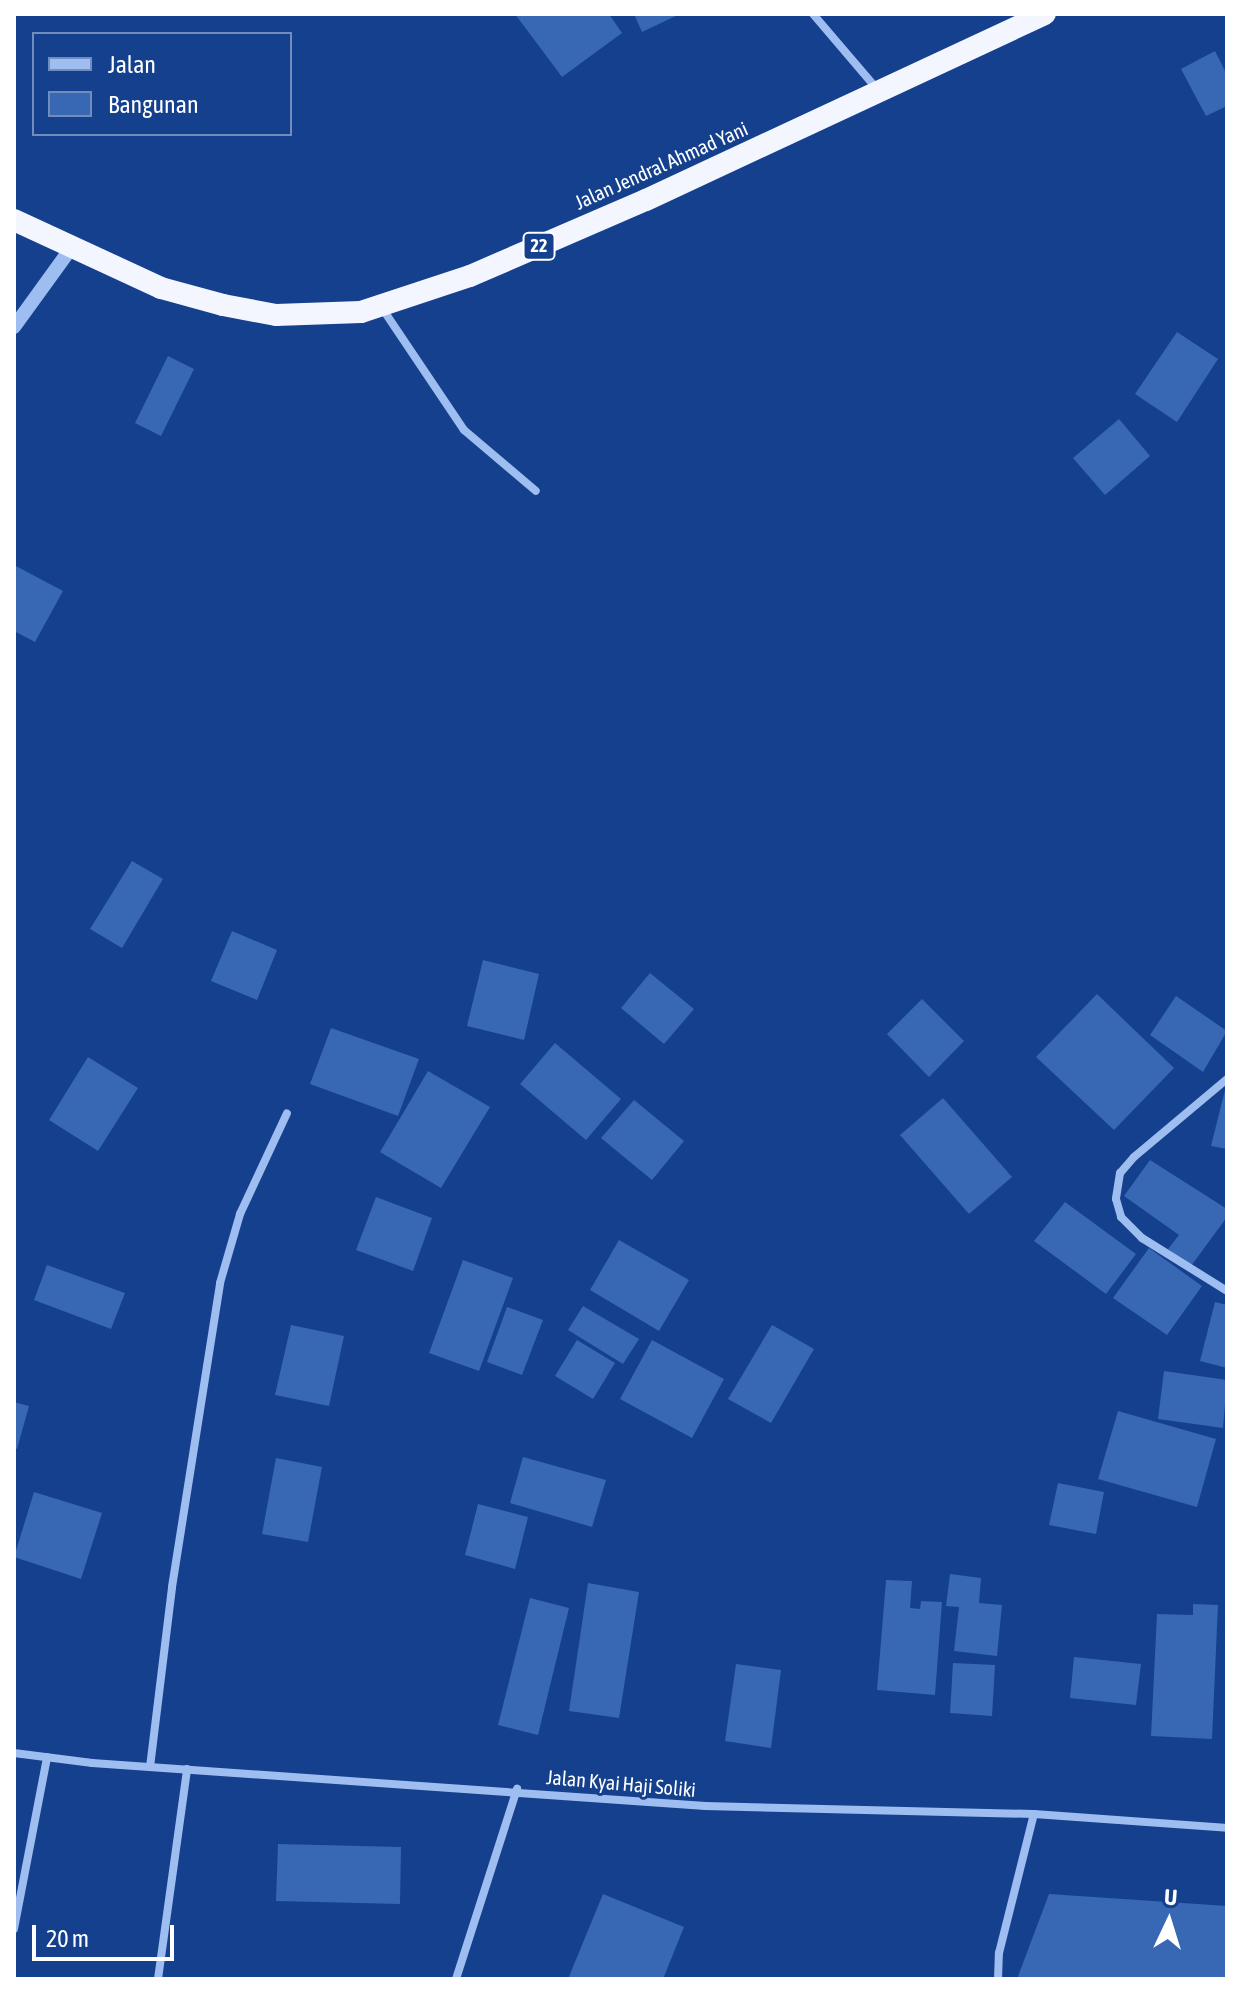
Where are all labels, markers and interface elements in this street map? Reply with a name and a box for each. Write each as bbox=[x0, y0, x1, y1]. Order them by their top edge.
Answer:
legend bbox=[32, 32, 292, 136]
text: Jalan bbox=[108, 51, 156, 78]
text: Bangunan bbox=[108, 91, 199, 118]
street label: Jalan Jendral Ahmad Yani bbox=[571, 116, 751, 214]
road number: 22 bbox=[521, 232, 557, 260]
street label: Jalan Kyai Haji Soliki bbox=[545, 1765, 697, 1801]
north arrow bbox=[1129, 1881, 1209, 1961]
text: U bbox=[1163, 1884, 1178, 1910]
scale bar bbox=[36, 1909, 178, 1959]
text: 20 m bbox=[46, 1925, 89, 1952]

